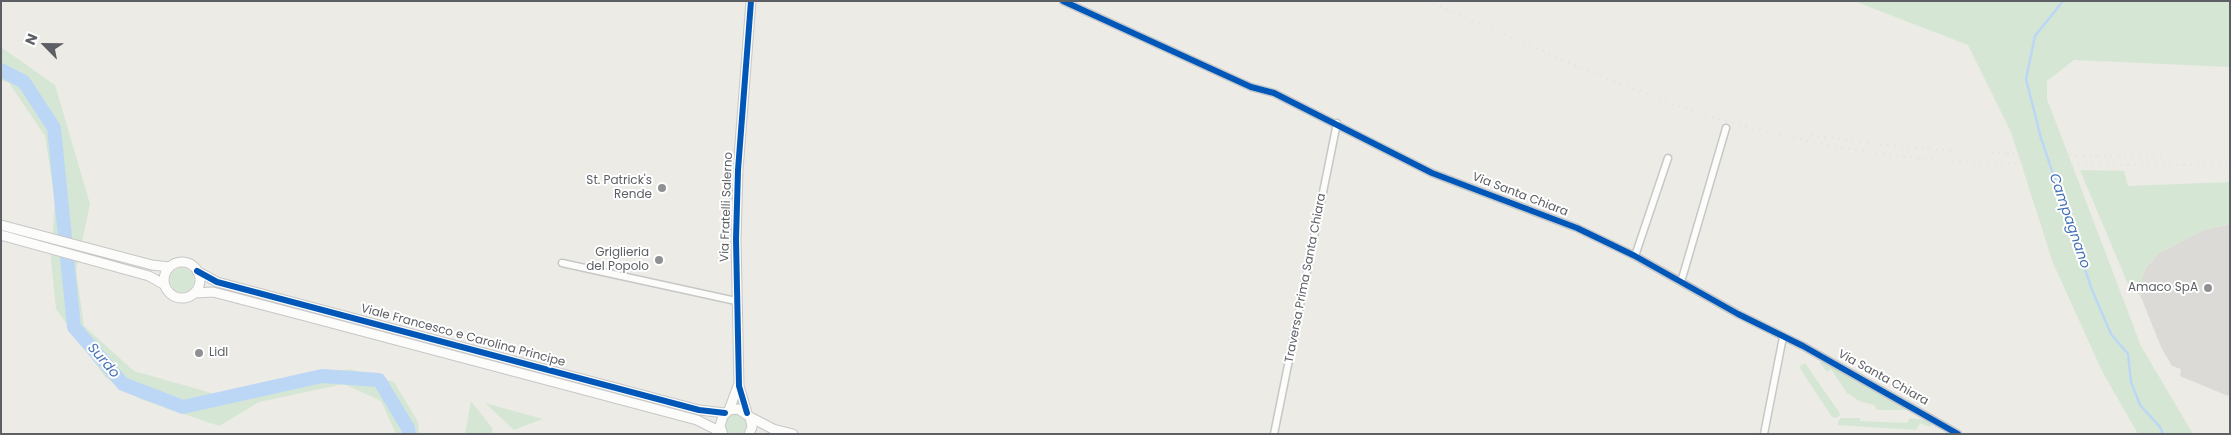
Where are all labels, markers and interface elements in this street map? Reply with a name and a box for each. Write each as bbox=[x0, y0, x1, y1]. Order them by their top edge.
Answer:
north arrow bbox=[20, 20, 70, 70]
text: N bbox=[20, 30, 42, 48]
street label: Via Fratelli Salerno bbox=[718, 152, 736, 262]
street label: Via Santa Chiara bbox=[1470, 170, 1570, 220]
water label: Campagnano bbox=[2045, 171, 2093, 271]
place label: St. Patrick's Rende bbox=[586, 174, 652, 202]
marker: St. Patrick's Rende bbox=[656, 182, 668, 194]
street label: Traversa Prima Santa Chiara bbox=[1282, 192, 1330, 364]
place label: Griglieria del Popolo bbox=[586, 246, 649, 274]
marker: Griglieria del Popolo bbox=[653, 254, 665, 266]
place label: Amaco SpA bbox=[2128, 281, 2198, 295]
marker: Amaco SpA bbox=[2202, 282, 2214, 294]
street label: Viale Francesco e Carolina Principe bbox=[359, 302, 567, 370]
water label: Surdo bbox=[83, 340, 123, 382]
place label: Lidl bbox=[209, 346, 228, 360]
marker: Lidl bbox=[193, 347, 205, 359]
street label: Via Santa Chiara bbox=[1835, 347, 1931, 409]

